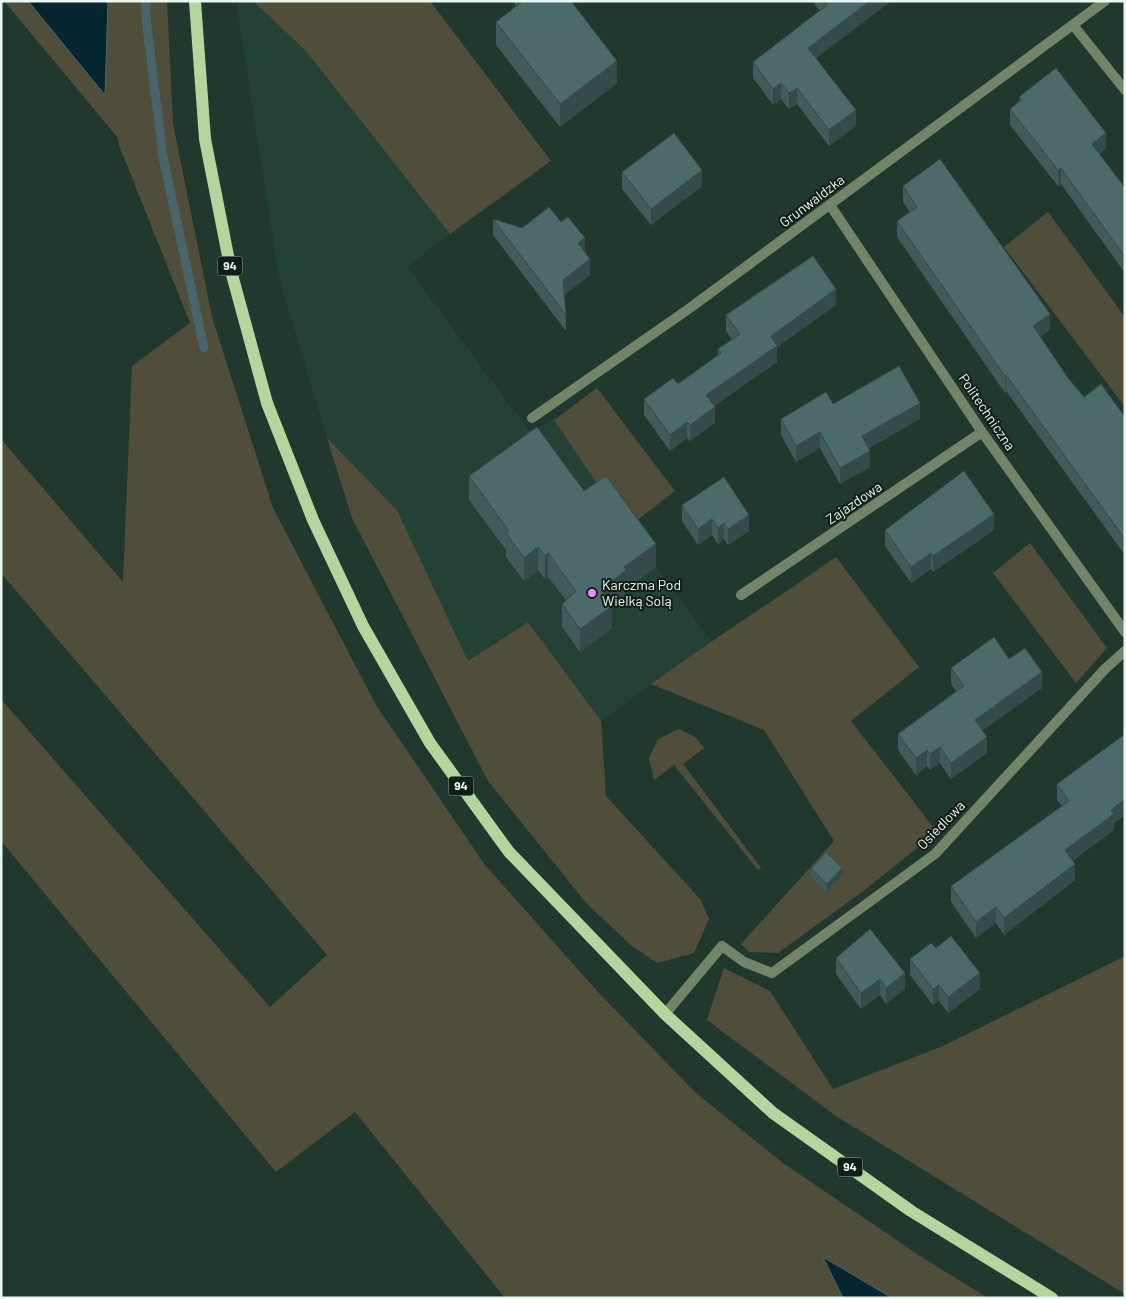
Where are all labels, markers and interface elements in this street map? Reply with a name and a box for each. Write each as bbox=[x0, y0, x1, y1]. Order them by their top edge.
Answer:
street label: Grunwaldzka bbox=[776, 171, 847, 231]
road number: 94 bbox=[218, 256, 242, 276]
street label: Politechniczna bbox=[955, 370, 1019, 453]
street label: Zajazdowa bbox=[823, 478, 885, 527]
place label: Karczma Pod Wielką Solą bbox=[602, 576, 681, 609]
marker: Karczma Pod Wielką Solą bbox=[586, 587, 598, 599]
road number: 94 bbox=[448, 776, 474, 796]
street label: Osiedlowa bbox=[913, 797, 968, 853]
road number: 94 bbox=[838, 1158, 862, 1176]

